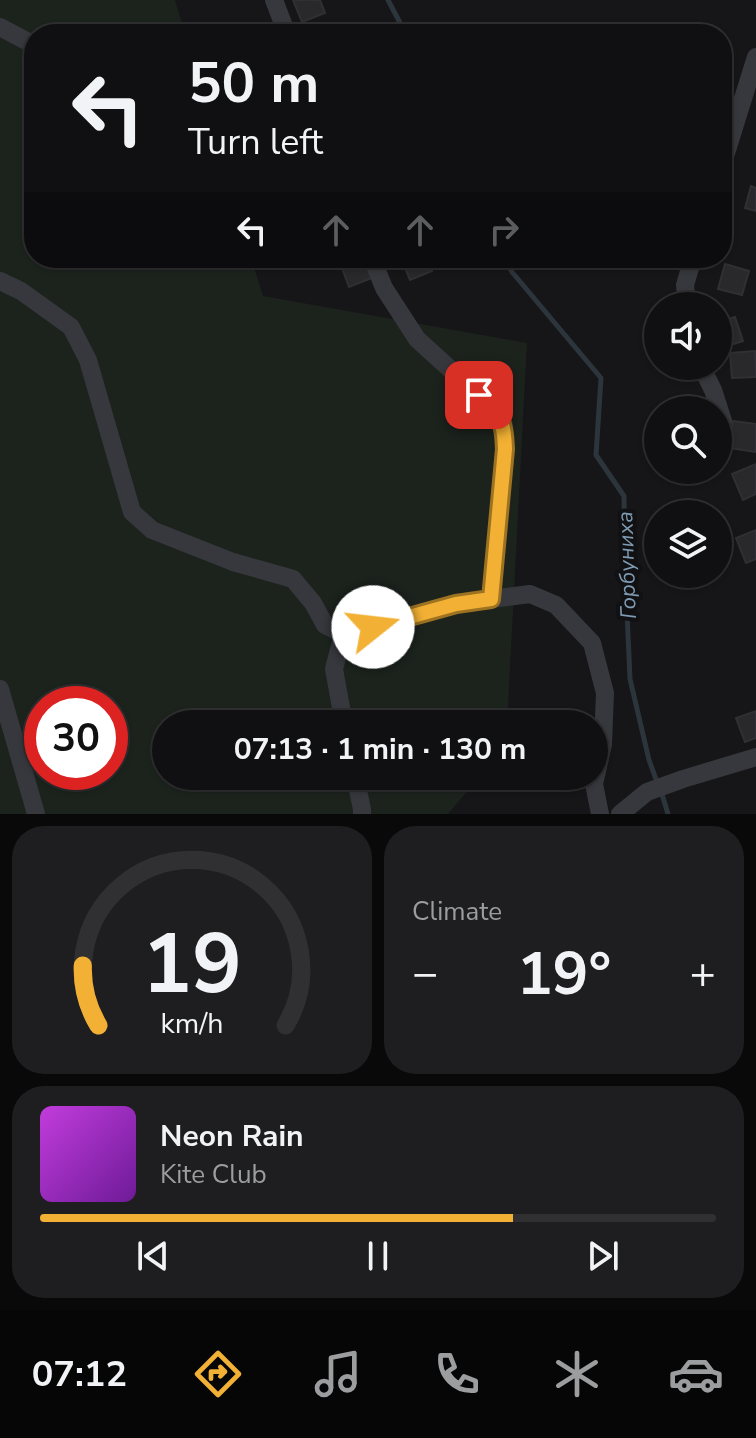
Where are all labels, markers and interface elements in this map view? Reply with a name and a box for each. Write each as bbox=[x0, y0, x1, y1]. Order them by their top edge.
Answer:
text: 50 m bbox=[188, 45, 319, 122]
icon: left bbox=[56, 56, 160, 160]
text: Turn left bbox=[188, 118, 323, 167]
icon: left bbox=[230, 208, 274, 252]
icon: ahead bbox=[314, 208, 358, 252]
icon: ahead bbox=[398, 208, 442, 252]
icon: right bbox=[482, 208, 526, 252]
map controls bbox=[644, 292, 732, 588]
button: sound bbox=[644, 292, 732, 380]
pin bbox=[445, 361, 513, 429]
icon: arrive bbox=[457, 373, 501, 417]
button: search bbox=[644, 396, 732, 484]
button: layers bbox=[644, 500, 732, 588]
water label: Горбуниха bbox=[610, 511, 644, 619]
position arrow bbox=[331, 585, 415, 669]
speed limit sign: 30 bbox=[24, 686, 128, 790]
text: 07:13 · 1 min · 130 m bbox=[234, 729, 526, 770]
text: Climate bbox=[412, 894, 502, 929]
text: 19 bbox=[142, 908, 242, 1021]
text: 19° bbox=[517, 933, 611, 1015]
text: − bbox=[412, 944, 438, 1004]
text: + bbox=[690, 944, 716, 1004]
text: km/h bbox=[161, 1004, 223, 1043]
text: Neon Rain bbox=[160, 1116, 304, 1157]
text: Kite Club bbox=[160, 1157, 267, 1192]
icon: previous bbox=[131, 1234, 175, 1278]
icon: pause bbox=[356, 1234, 400, 1278]
icon: next bbox=[581, 1234, 625, 1278]
icon: directions bbox=[190, 1346, 246, 1402]
icon: music bbox=[310, 1346, 366, 1402]
icon: phone bbox=[429, 1346, 485, 1402]
icon: climate bbox=[549, 1346, 605, 1402]
icon: car bbox=[668, 1346, 724, 1402]
text: 07:12 bbox=[32, 1350, 127, 1399]

